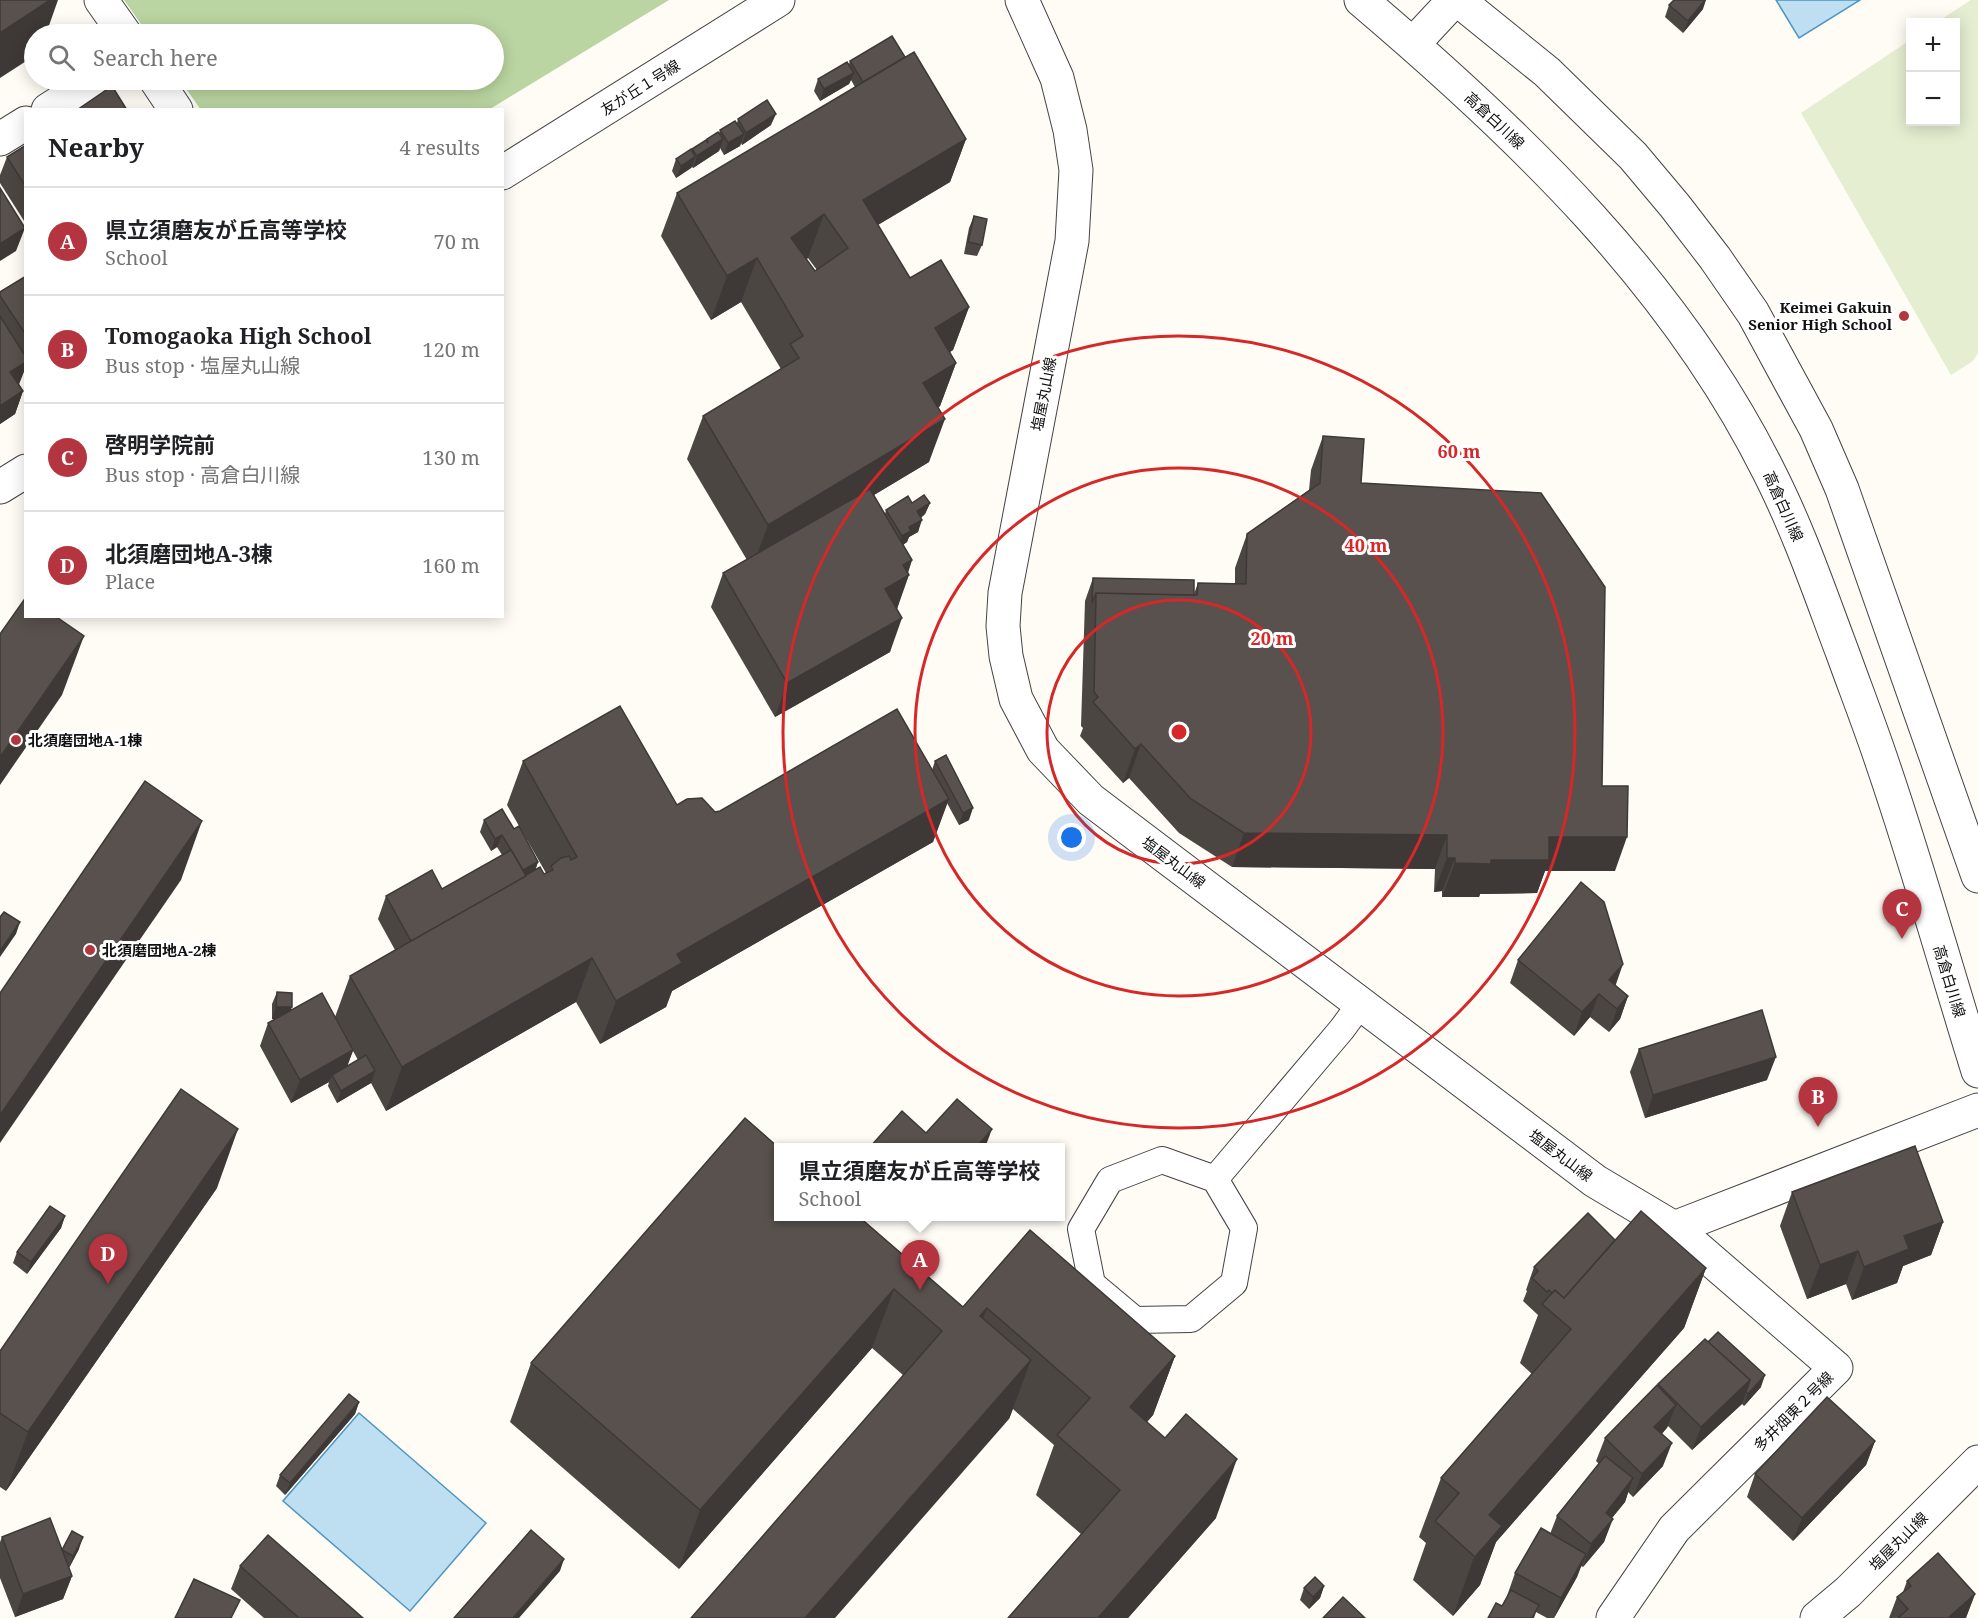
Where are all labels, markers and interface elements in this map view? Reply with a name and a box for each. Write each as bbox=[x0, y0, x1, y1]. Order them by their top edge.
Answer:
map controls bbox=[1906, 18, 1960, 126]
button: + bbox=[1906, 18, 1960, 72]
search box bbox=[24, 24, 504, 90]
icon: search bbox=[45, 41, 78, 74]
text: Search here bbox=[93, 42, 218, 72]
street label: 友が丘１号線 bbox=[597, 55, 683, 119]
button: − bbox=[1906, 72, 1960, 126]
street label: 高倉白川線 bbox=[1461, 87, 1529, 153]
text: Nearby bbox=[48, 129, 144, 165]
text: 4 results bbox=[400, 134, 480, 161]
text: 県立須磨友が丘高等学校 bbox=[105, 214, 347, 244]
text: A bbox=[60, 228, 75, 255]
text: 70 m bbox=[434, 228, 480, 255]
text: School bbox=[105, 244, 168, 271]
place label: Keimei Gakuin Senior High School bbox=[1748, 297, 1893, 334]
marker: Keimei Gakuin Senior High School bbox=[1897, 309, 1911, 323]
text: Tomogaoka High School bbox=[105, 320, 371, 350]
text: B bbox=[61, 336, 74, 363]
text: 120 m bbox=[422, 336, 480, 363]
text: Bus stop · 塩屋丸山線 bbox=[105, 352, 300, 379]
street label: 塩屋丸山線 bbox=[1026, 355, 1060, 433]
text: 啓明学院前 bbox=[105, 429, 215, 459]
text: 60 m bbox=[1438, 439, 1481, 463]
text: C bbox=[61, 444, 74, 471]
text: 130 m bbox=[422, 444, 480, 471]
text: Bus stop · 高倉白川線 bbox=[105, 461, 300, 488]
street label: 高倉白川線 bbox=[1760, 468, 1808, 544]
text: 40 m bbox=[1345, 533, 1388, 557]
text: 北須磨団地A-3棟 bbox=[105, 538, 273, 568]
text: D bbox=[60, 552, 75, 579]
text: 160 m bbox=[422, 552, 480, 579]
text: Place bbox=[105, 568, 155, 595]
text: 20 m bbox=[1251, 626, 1294, 650]
centre of rings bbox=[1169, 722, 1189, 742]
place label: 北須磨団地A-1棟 bbox=[28, 730, 142, 750]
marker: 北須磨団地A-1棟 bbox=[9, 733, 23, 747]
your location bbox=[1057, 823, 1086, 852]
street label: 塩屋丸山線 bbox=[1138, 831, 1210, 893]
pin: C bbox=[1882, 890, 1922, 939]
place label: 北須磨団地A-2棟 bbox=[102, 940, 216, 960]
street label: 高倉白川線 bbox=[1929, 942, 1971, 1020]
marker: 北須磨団地A-2棟 bbox=[83, 943, 97, 957]
pin: B bbox=[1798, 1078, 1838, 1127]
street label: 塩屋丸山線 bbox=[1525, 1124, 1597, 1186]
popup bbox=[774, 1143, 1065, 1221]
text: 県立須磨友が丘高等学校 bbox=[798, 1155, 1041, 1185]
text: School bbox=[798, 1185, 861, 1212]
pin: D bbox=[88, 1234, 128, 1284]
pin: A bbox=[900, 1240, 940, 1290]
street label: 多井畑東２号線 bbox=[1749, 1367, 1837, 1455]
street label: 塩屋丸山線 bbox=[1864, 1507, 1932, 1575]

